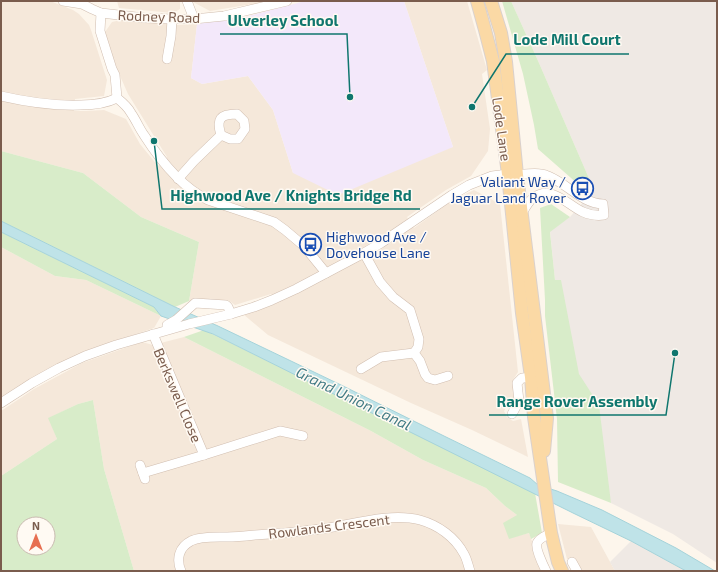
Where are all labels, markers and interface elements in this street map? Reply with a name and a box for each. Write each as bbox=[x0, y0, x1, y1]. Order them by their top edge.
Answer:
street label: Rodney Road bbox=[117, 6, 201, 26]
callout: Ulverley School bbox=[220, 7, 347, 34]
text: Ulverley School bbox=[228, 11, 338, 30]
callout: Lode Mill Court bbox=[506, 27, 629, 54]
text: Lode Mill Court bbox=[513, 30, 621, 48]
street label: Lode Lane bbox=[489, 96, 515, 162]
place label: Valiant Way / Jaguar Land Rover bbox=[451, 173, 566, 206]
bus stop icon: Valiant Way / Jaguar Land Rover bbox=[569, 176, 595, 202]
callout: Highwood Ave / Knights Bridge Rd bbox=[162, 182, 420, 209]
text: Highwood Ave / Knights Bridge Rd bbox=[170, 186, 412, 204]
place label: Highwood Ave / Dovehouse Lane bbox=[326, 228, 430, 261]
bus stop icon: Highwood Ave / Dovehouse Lane bbox=[297, 231, 323, 257]
street label: Berkswell Close bbox=[150, 345, 206, 445]
water label: Grand Union Canal bbox=[293, 362, 415, 434]
callout: Range Rover Assembly bbox=[489, 388, 666, 415]
text: Range Rover Assembly bbox=[496, 392, 658, 411]
street label: Rowlands Crescent bbox=[267, 510, 391, 542]
north arrow bbox=[16, 516, 56, 556]
text: N bbox=[32, 519, 40, 532]

